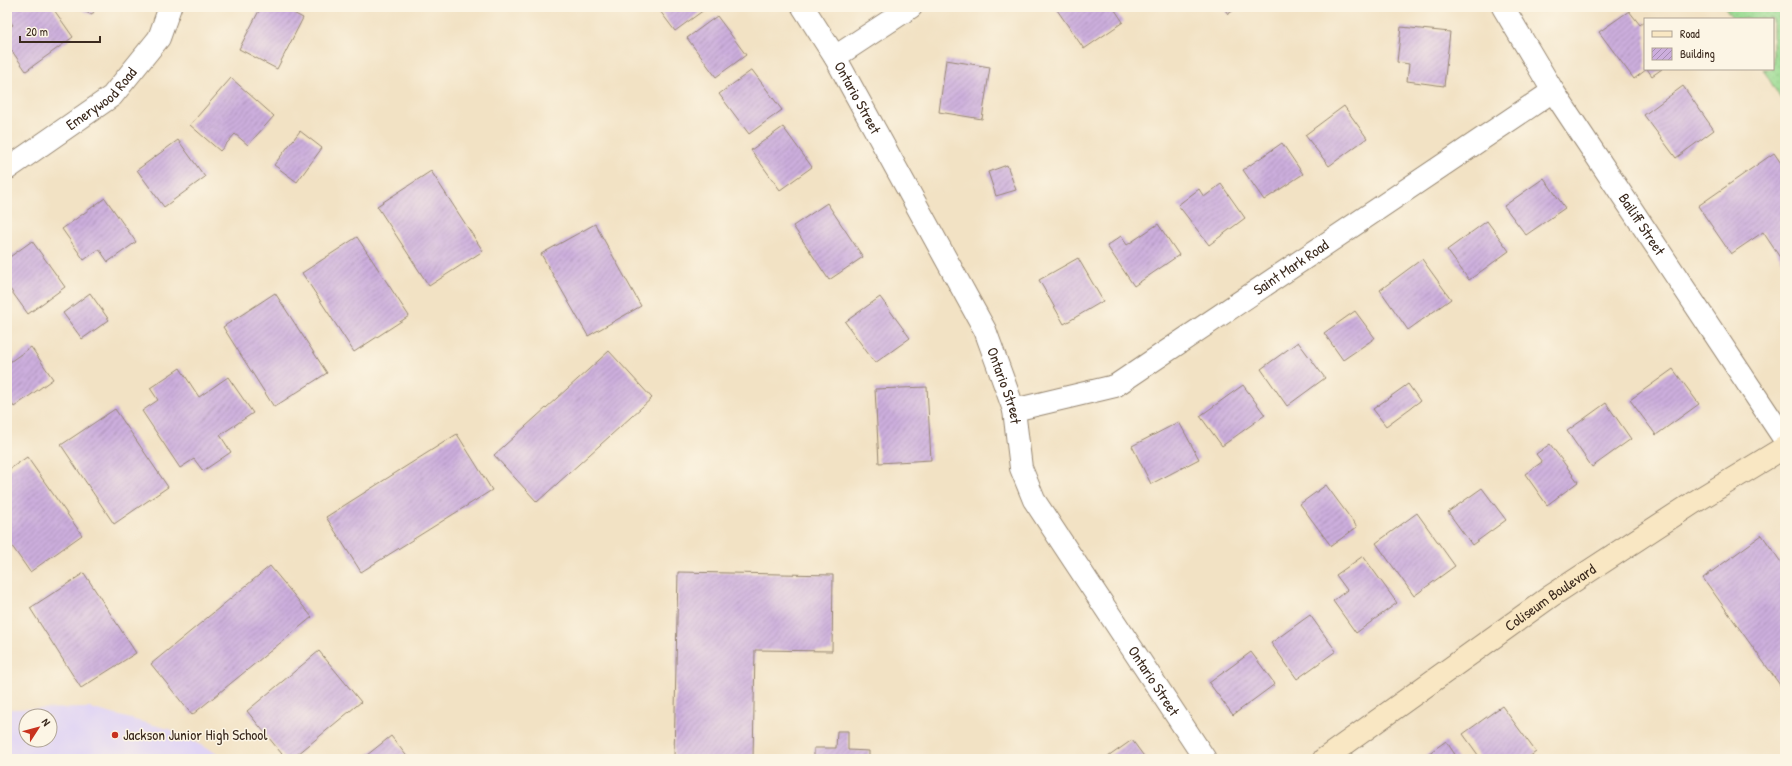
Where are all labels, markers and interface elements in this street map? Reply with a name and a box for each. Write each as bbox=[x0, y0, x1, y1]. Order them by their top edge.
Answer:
scale bar bbox=[20, 18, 100, 44]
legend bbox=[1644, 18, 1774, 70]
text: 20 m bbox=[26, 23, 48, 40]
text: Road bbox=[1680, 25, 1700, 42]
text: Building bbox=[1680, 45, 1715, 62]
street label: Ontario Street bbox=[829, 58, 887, 138]
street label: Emerywood Road bbox=[62, 62, 141, 135]
street label: Bailiff Street bbox=[1614, 189, 1671, 260]
street label: Saint Mark Road bbox=[1249, 234, 1333, 300]
street label: Ontario Street bbox=[982, 344, 1027, 426]
street label: Coliseum Boulevard bbox=[1500, 558, 1600, 636]
street label: Ontario Street bbox=[1123, 642, 1185, 721]
north arrow bbox=[18, 708, 58, 748]
text: N bbox=[39, 716, 54, 729]
place label: Jackson Junior High School bbox=[123, 724, 267, 745]
marker: Jackson Junior High School bbox=[110, 730, 120, 740]

